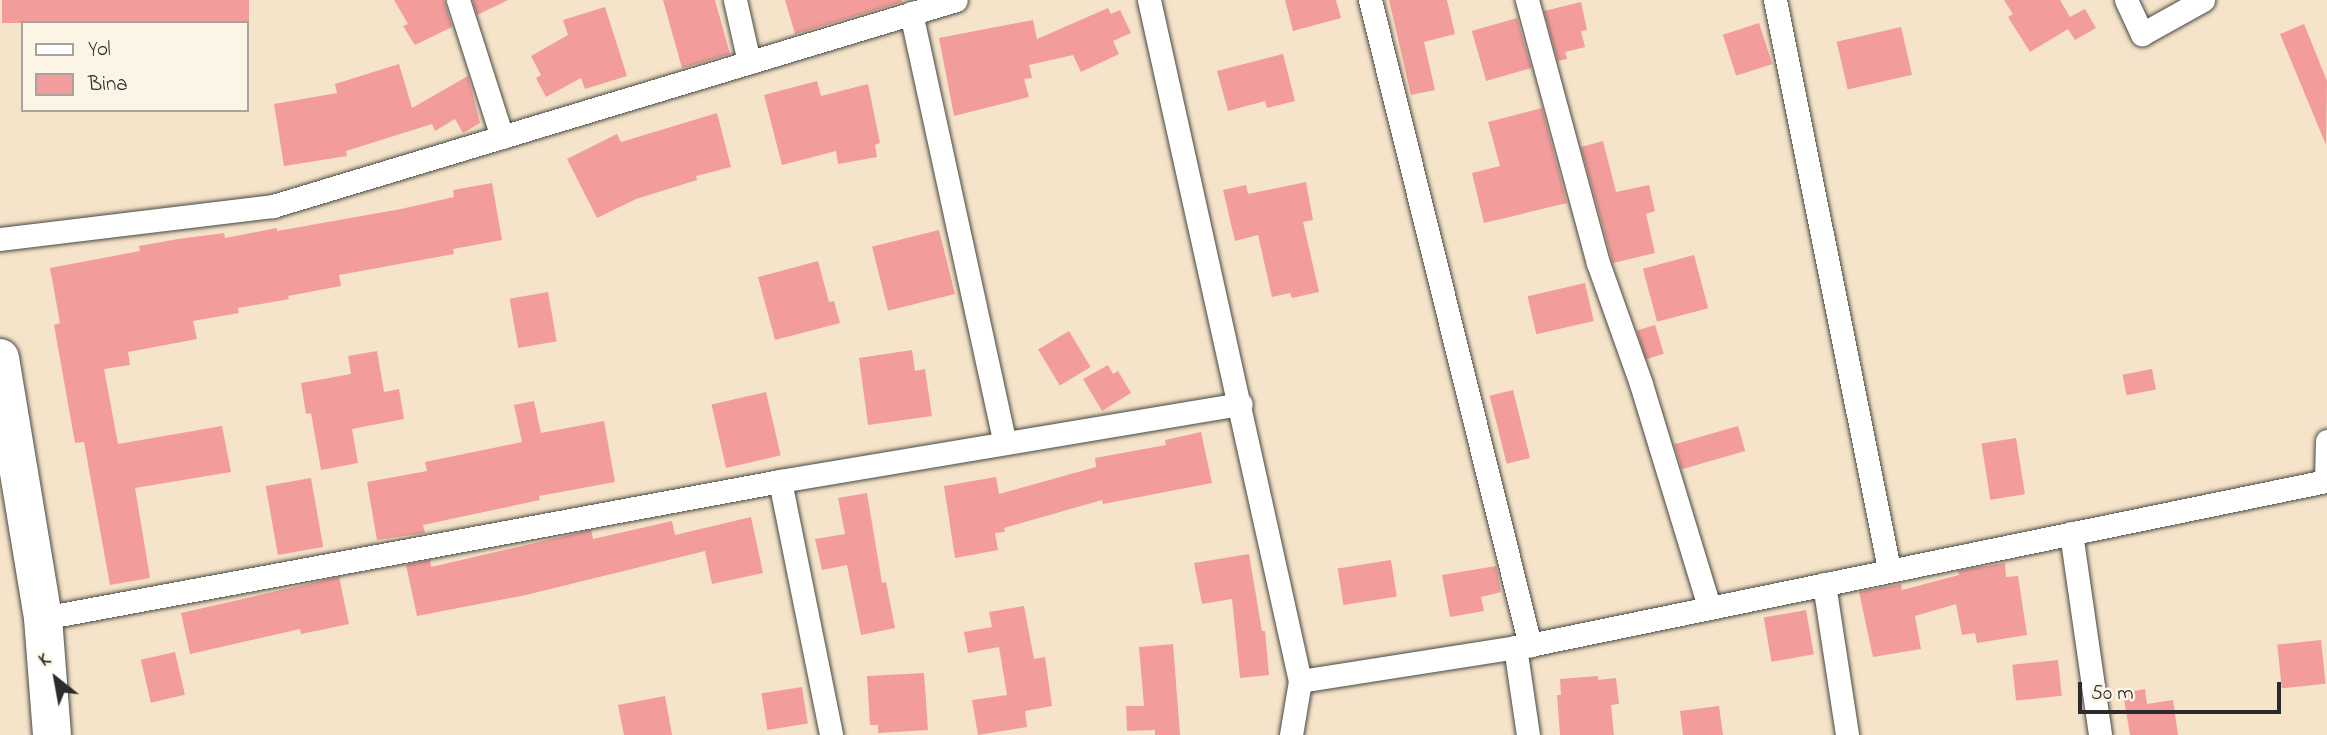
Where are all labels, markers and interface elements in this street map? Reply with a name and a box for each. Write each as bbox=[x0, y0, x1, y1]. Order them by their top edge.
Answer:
legend bbox=[21, 21, 248, 112]
text: Yol bbox=[88, 35, 111, 65]
text: Bina bbox=[88, 70, 128, 100]
north arrow bbox=[21, 644, 91, 714]
text: K bbox=[34, 647, 56, 675]
scale bar bbox=[2082, 668, 2285, 712]
text: 50 m bbox=[2091, 679, 2134, 709]

